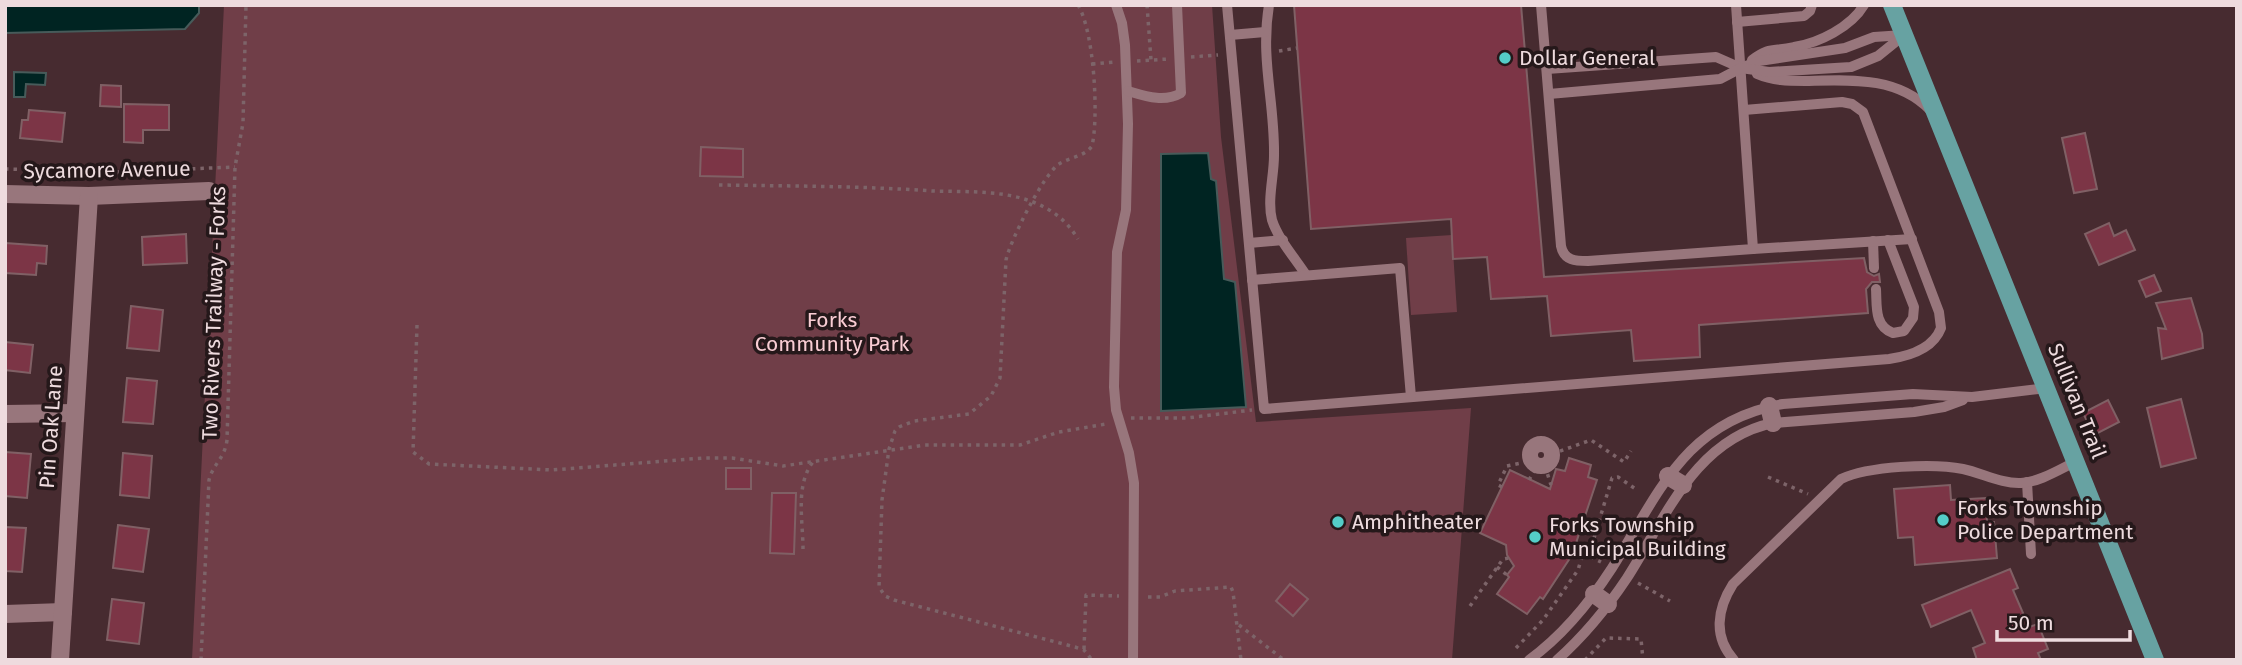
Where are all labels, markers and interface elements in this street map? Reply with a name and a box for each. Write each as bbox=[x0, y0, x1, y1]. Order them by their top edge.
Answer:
place label: Dollar General bbox=[1519, 45, 1655, 71]
marker: Dollar General bbox=[1497, 50, 1513, 66]
street label: Sycamore Avenue bbox=[23, 156, 191, 184]
street label: Two Rivers Trailway - Forks bbox=[197, 185, 231, 440]
park label: Forks Community Park bbox=[755, 307, 910, 357]
street label: Sullivan Trail bbox=[2042, 339, 2112, 463]
street label: Pin Oak Lane bbox=[34, 365, 68, 489]
place label: Forks Township Police Department bbox=[1957, 495, 2134, 545]
place label: Amphitheater bbox=[1352, 509, 1482, 535]
place label: Forks Township Municipal Building bbox=[1549, 512, 1726, 562]
marker: Forks Township Police Department bbox=[1935, 512, 1951, 528]
marker: Amphitheater bbox=[1330, 514, 1346, 530]
marker: Forks Township Municipal Building bbox=[1527, 529, 1543, 545]
scale bar bbox=[1997, 598, 2130, 642]
text: 50 m bbox=[2008, 610, 2054, 636]

